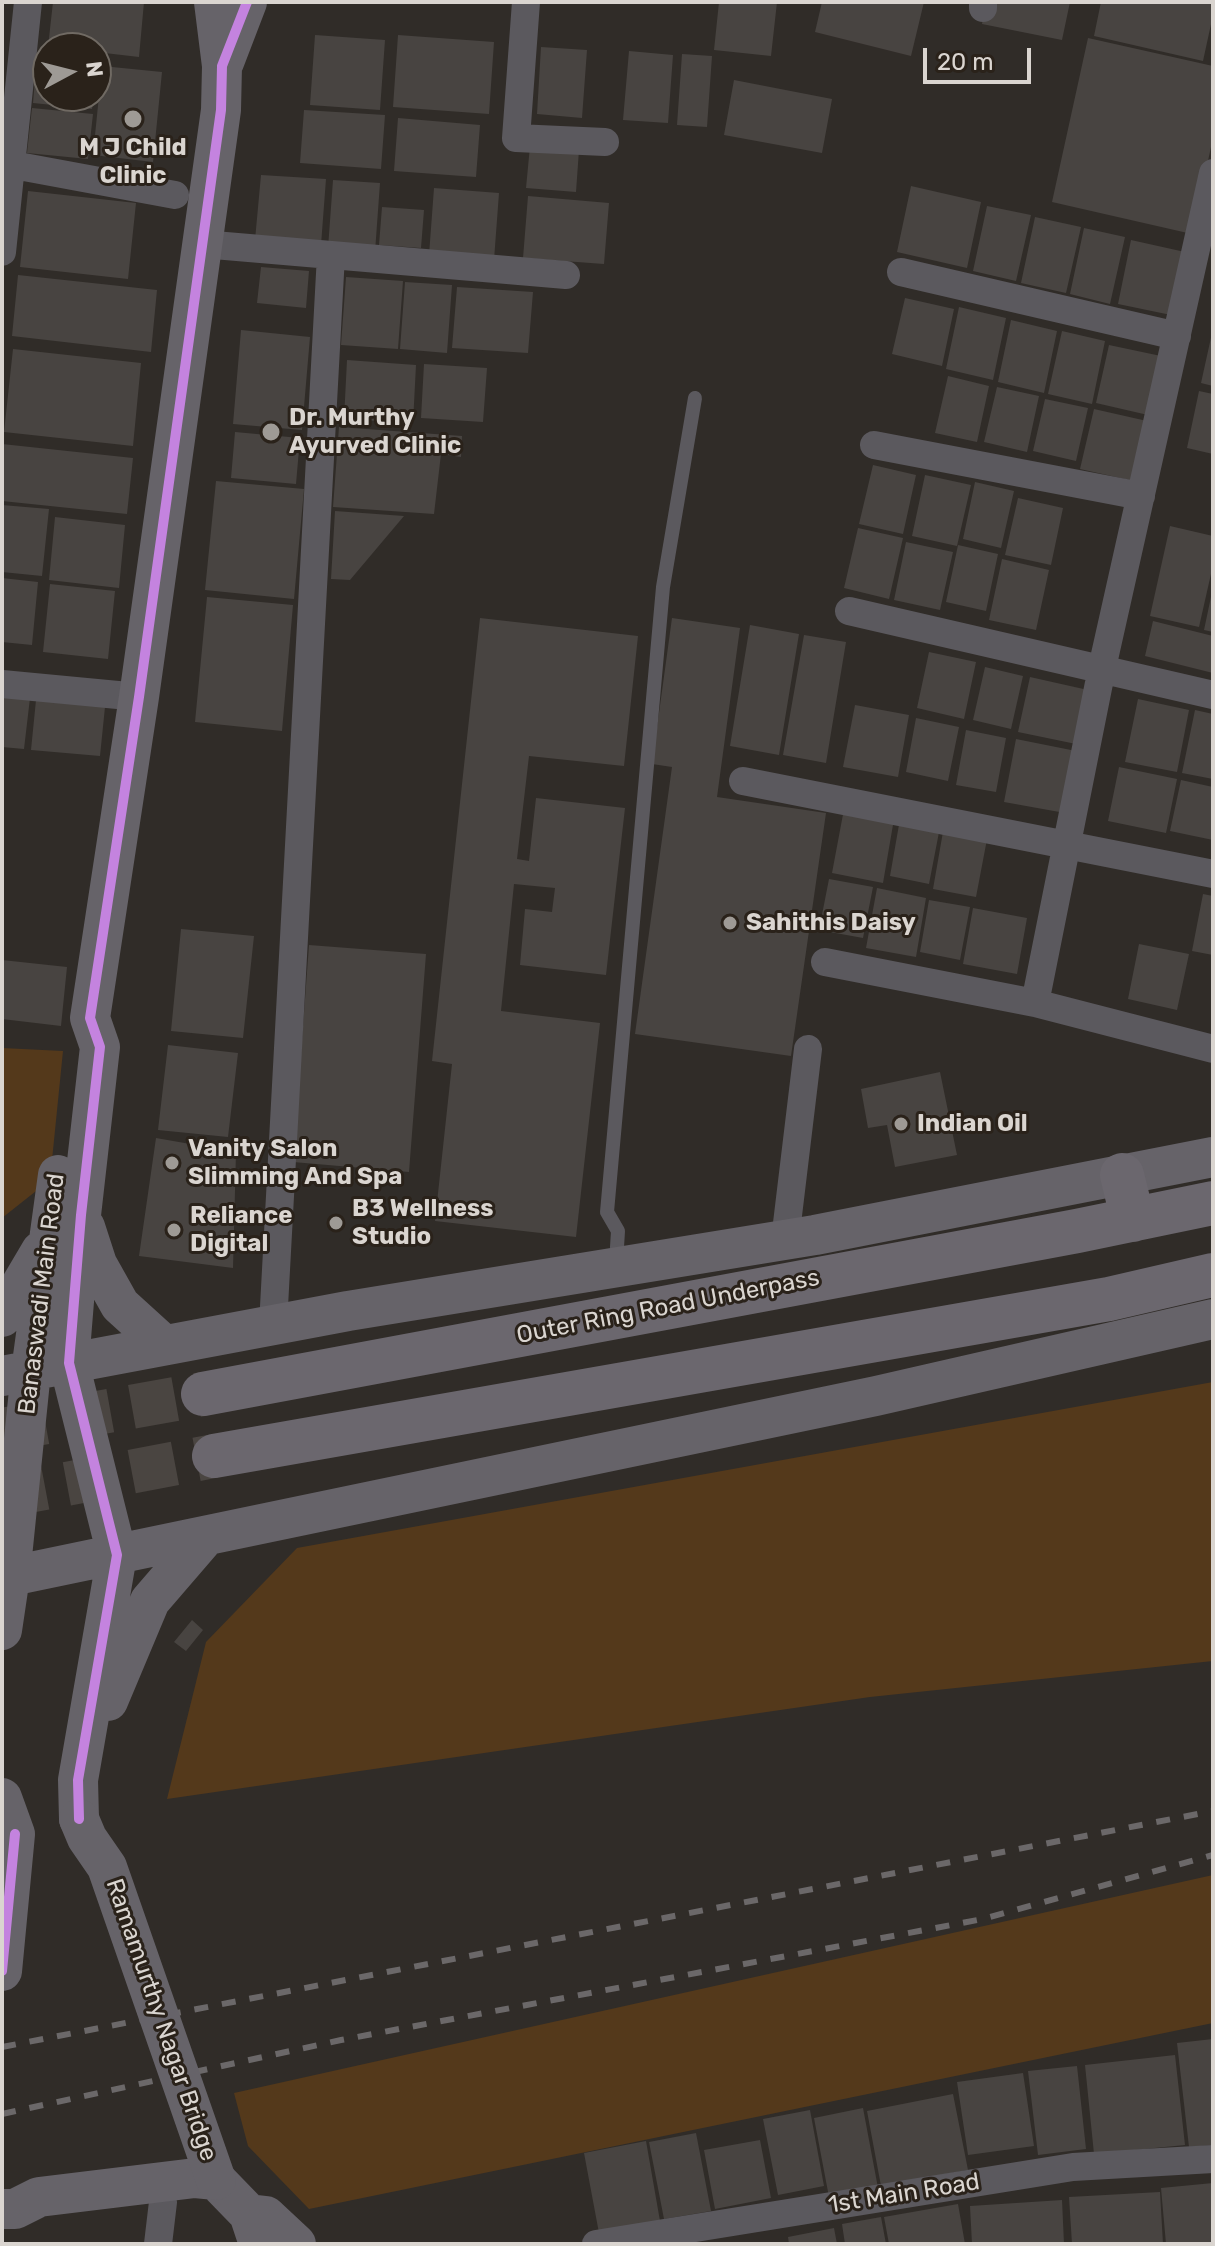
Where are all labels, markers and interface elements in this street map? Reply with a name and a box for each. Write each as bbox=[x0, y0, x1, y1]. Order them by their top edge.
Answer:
north arrow bbox=[32, 32, 112, 112]
scale bar bbox=[927, 32, 1035, 82]
text: 20 m bbox=[937, 48, 994, 76]
text: N bbox=[80, 60, 109, 79]
marker: M J Child Clinic bbox=[122, 108, 144, 130]
place label: M J Child Clinic bbox=[79, 134, 187, 190]
place label: Dr. Murthy Ayurved Clinic bbox=[289, 404, 461, 460]
marker: Dr. Murthy Ayurved Clinic bbox=[260, 421, 282, 443]
place label: Sahithis Daisy bbox=[746, 909, 916, 937]
marker: Sahithis Daisy bbox=[721, 914, 739, 932]
place label: Indian Oil bbox=[917, 1110, 1028, 1138]
marker: Indian Oil bbox=[892, 1115, 910, 1133]
place label: Vanity Salon Slimming And Spa bbox=[188, 1135, 402, 1191]
marker: Vanity Salon Slimming And Spa bbox=[163, 1154, 181, 1172]
street label: Banaswadi Main Road bbox=[13, 1172, 71, 1416]
place label: B3 Wellness Studio bbox=[352, 1195, 494, 1251]
place label: Reliance Digital bbox=[190, 1202, 292, 1258]
marker: B3 Wellness Studio bbox=[327, 1214, 345, 1232]
marker: Reliance Digital bbox=[165, 1221, 183, 1239]
street label: Outer Ring Road Underpass bbox=[514, 1263, 822, 1351]
street label: Ramamurthy Nagar Bridge bbox=[99, 1875, 223, 2165]
street label: 1st Main Road bbox=[826, 2168, 982, 2220]

